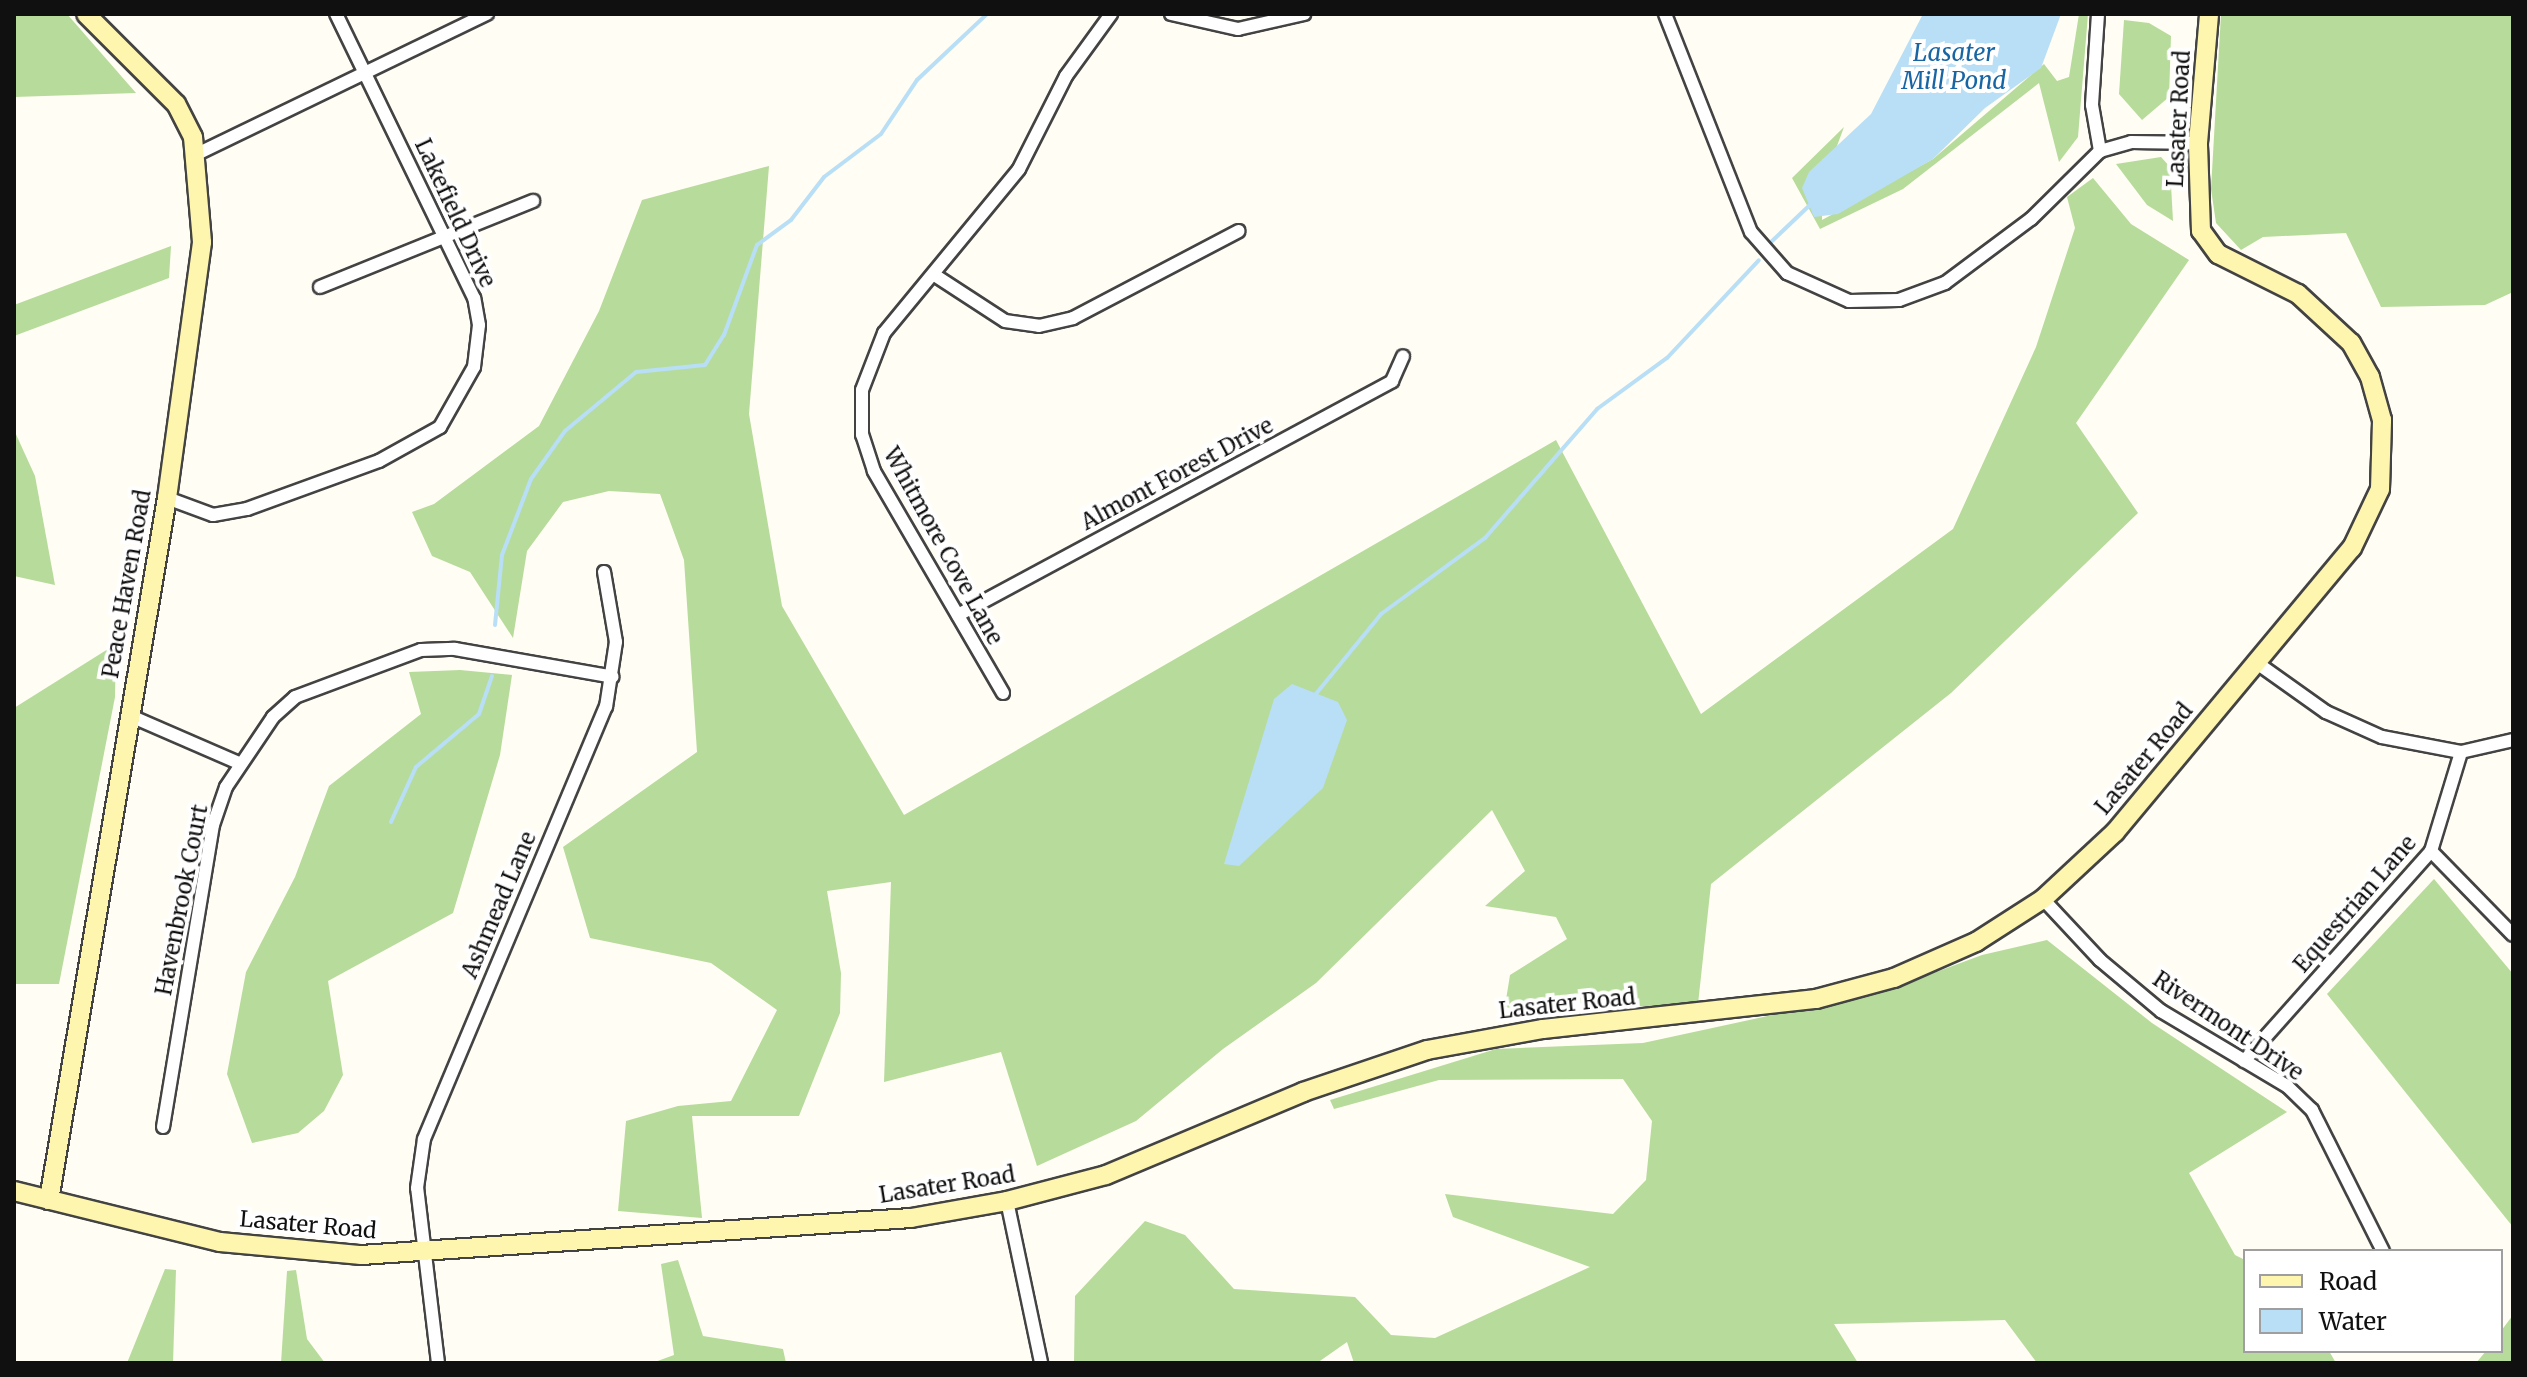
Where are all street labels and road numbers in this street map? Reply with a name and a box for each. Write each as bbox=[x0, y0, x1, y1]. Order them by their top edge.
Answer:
street label: Lasater Road bbox=[2162, 50, 2196, 188]
street label: Lakefield Drive bbox=[409, 135, 501, 291]
street label: Almont Forest Drive bbox=[1077, 412, 1277, 536]
street label: Whitmore Cove Lane bbox=[878, 443, 1008, 649]
street label: Peace Haven Road bbox=[97, 488, 157, 680]
street label: Lasater Road bbox=[2090, 698, 2198, 820]
street label: Havenbrook Court bbox=[151, 802, 213, 998]
street label: Ashmead Lane bbox=[456, 828, 542, 982]
street label: Equestrian Lane bbox=[2288, 830, 2422, 978]
street label: Rivermont Drive bbox=[2148, 966, 2308, 1086]
street label: Lasater Road bbox=[1497, 984, 1637, 1024]
street label: Lasater Road bbox=[877, 1161, 1017, 1209]
street label: Lasater Road bbox=[239, 1206, 377, 1244]

